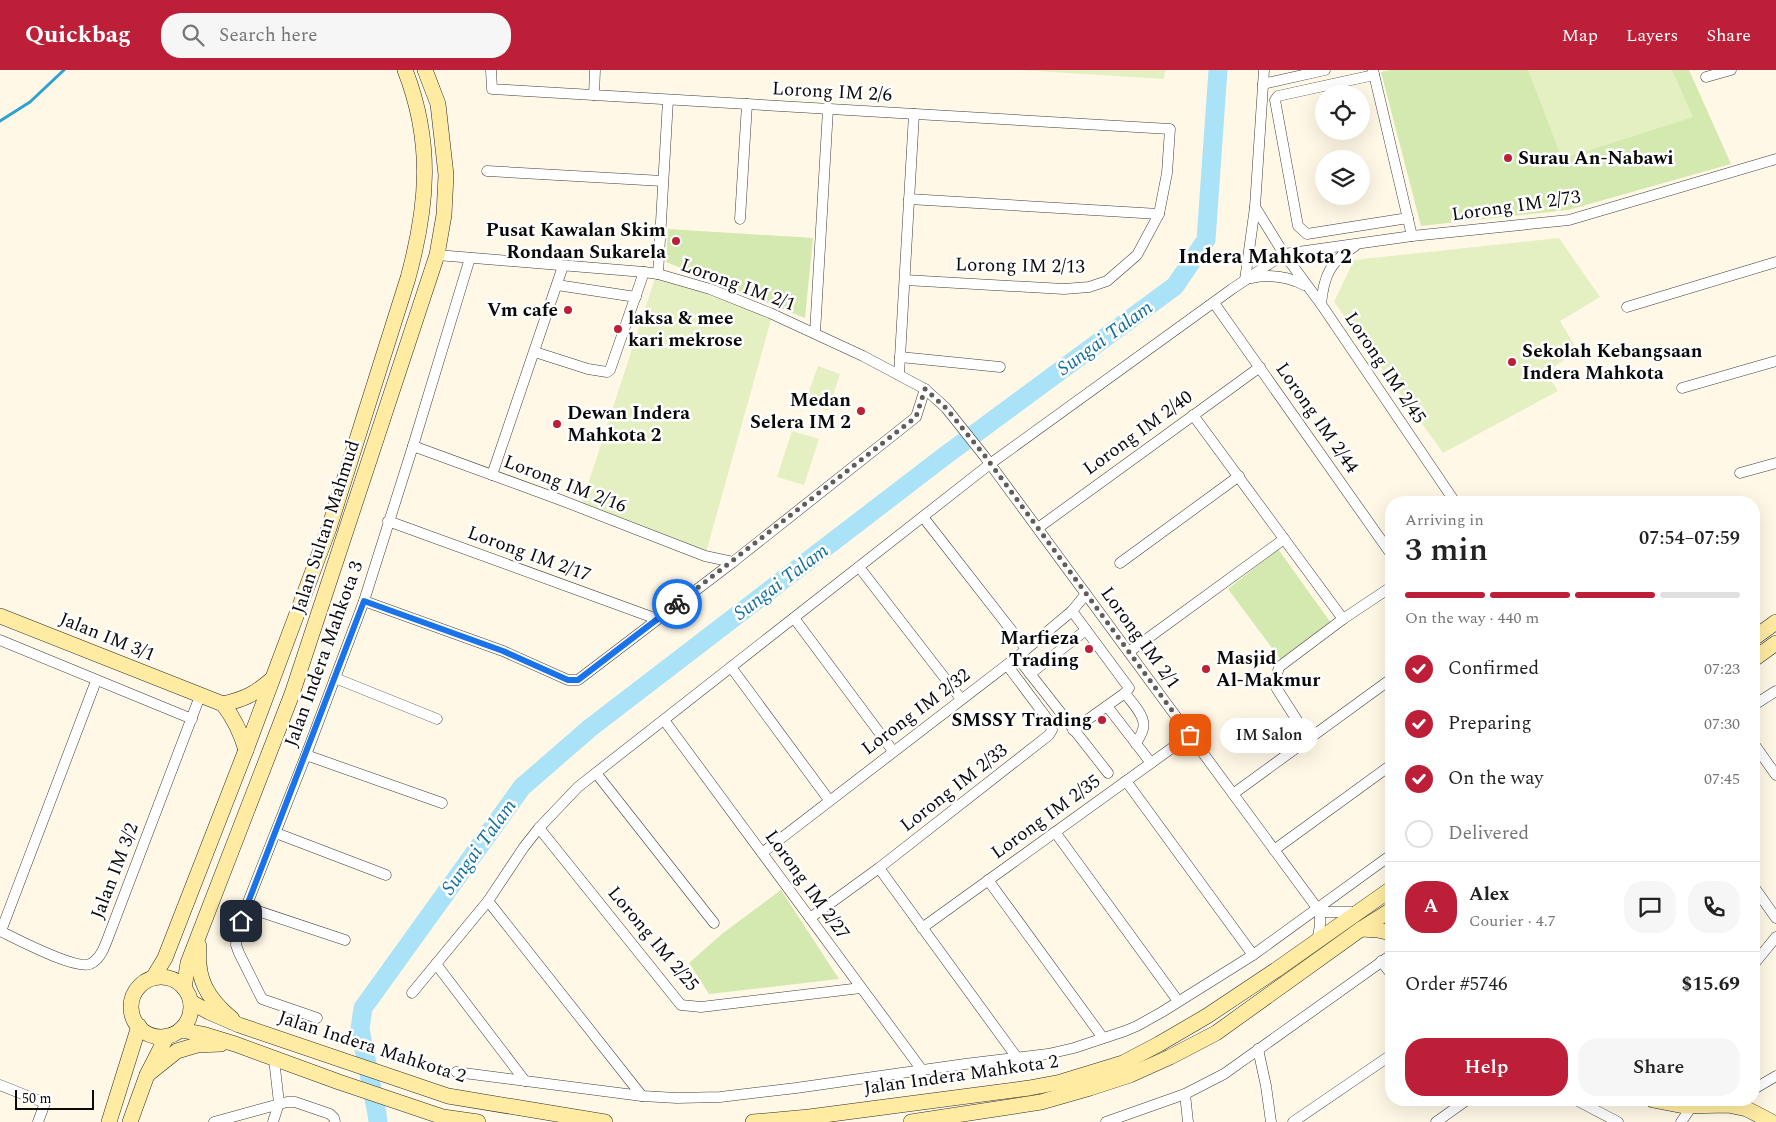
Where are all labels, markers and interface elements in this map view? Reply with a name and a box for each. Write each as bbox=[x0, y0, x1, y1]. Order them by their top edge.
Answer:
search box bbox=[161, 13, 511, 58]
text: Quickbag bbox=[25, 17, 131, 53]
icon: search bbox=[179, 21, 207, 49]
text: Search here bbox=[219, 21, 318, 50]
text: Map bbox=[1562, 22, 1598, 49]
text: Layers bbox=[1626, 22, 1678, 49]
text: Share bbox=[1706, 22, 1751, 49]
street label: Lorong IM 2/6 bbox=[771, 74, 893, 110]
map controls bbox=[1315, 85, 1370, 205]
button: locate bbox=[1315, 85, 1370, 140]
place label: Surau An-Nabawi bbox=[1518, 144, 1674, 173]
button: layers bbox=[1315, 150, 1370, 205]
marker: Surau An-Nabawi bbox=[1502, 152, 1514, 164]
street label: Lorong IM 2/73 bbox=[1450, 183, 1583, 229]
place label: Pusat Kawalan Skim Rondaan Sukarela bbox=[486, 216, 666, 267]
marker: Pusat Kawalan Skim Rondaan Sukarela bbox=[670, 235, 682, 247]
district label: Indera Mahkota 2 bbox=[1178, 241, 1352, 273]
street label: Lorong IM 2/13 bbox=[955, 250, 1086, 282]
street label: Lorong IM 2/1 bbox=[677, 251, 799, 319]
water label: Sungai Talam bbox=[1051, 292, 1160, 383]
place label: Vm cafe bbox=[487, 296, 558, 325]
marker: Vm cafe bbox=[562, 304, 574, 316]
place label: laksa & mee kari mekrose bbox=[628, 304, 742, 355]
street label: Lorong IM 2/45 bbox=[1337, 306, 1433, 430]
marker: laksa & mee kari mekrose bbox=[612, 323, 624, 335]
place label: Sekolah Kebangsaan Indera Mahkota bbox=[1522, 337, 1703, 388]
marker: Sekolah Kebangsaan Indera Mahkota bbox=[1506, 356, 1518, 368]
street label: Lorong IM 2/44 bbox=[1268, 357, 1366, 480]
street label: Lorong IM 2/40 bbox=[1077, 383, 1199, 483]
place label: Medan Selera IM 2 bbox=[750, 386, 851, 437]
place label: Dewan Indera Mahkota 2 bbox=[567, 399, 690, 450]
marker: Medan Selera IM 2 bbox=[855, 405, 867, 417]
marker: Dewan Indera Mahkota 2 bbox=[551, 418, 563, 430]
street label: Jalan Sultan Mahmud bbox=[284, 436, 368, 618]
street label: Lorong IM 2/16 bbox=[499, 447, 631, 521]
text: Arriving in bbox=[1405, 508, 1484, 532]
street label: Lorong IM 2/17 bbox=[463, 518, 595, 590]
text: 07:54–07:59 bbox=[1639, 524, 1740, 553]
text: 3 min bbox=[1405, 526, 1488, 575]
water label: Sungai Talam bbox=[727, 536, 835, 628]
street label: Jalan Indera Mahkota 3 bbox=[277, 556, 371, 751]
courier bbox=[652, 579, 702, 629]
street label: Lorong IM 2/1 bbox=[1093, 581, 1187, 695]
icon: bike bbox=[663, 590, 691, 618]
street label: Jalan IM 3/1 bbox=[55, 605, 159, 669]
text: On the way · 440 m bbox=[1405, 606, 1539, 630]
place label: Marfieza Trading bbox=[1000, 624, 1079, 675]
marker: Marfieza Trading bbox=[1083, 643, 1095, 655]
place label: Masjid Al-Makmur bbox=[1216, 644, 1321, 695]
text: Confirmed bbox=[1448, 654, 1539, 683]
icon: check bbox=[1405, 655, 1433, 683]
text: 07:23 bbox=[1704, 657, 1740, 681]
street label: Lorong IM 2/32 bbox=[855, 661, 977, 763]
marker: Masjid Al-Makmur bbox=[1200, 663, 1212, 675]
place label: SMSSY Trading bbox=[951, 706, 1092, 735]
text: Preparing bbox=[1448, 709, 1532, 738]
icon: check bbox=[1405, 710, 1433, 738]
text: 07:30 bbox=[1704, 712, 1740, 736]
marker: SMSSY Trading bbox=[1096, 714, 1108, 726]
pin bbox=[1169, 714, 1211, 756]
callout: IM Salon bbox=[1220, 718, 1318, 752]
icon: bag bbox=[1176, 721, 1204, 749]
text: IM Salon bbox=[1236, 723, 1302, 747]
street label: Lorong IM 2/33 bbox=[894, 736, 1014, 839]
text: On the way bbox=[1448, 764, 1544, 793]
icon: check bbox=[1405, 765, 1433, 793]
street label: Lorong IM 2/35 bbox=[985, 767, 1107, 867]
text: 07:45 bbox=[1704, 767, 1740, 791]
water label: Sungai Talam bbox=[434, 792, 525, 901]
street label: Jalan IM 3/2 bbox=[83, 819, 147, 923]
text: Delivered bbox=[1448, 819, 1529, 848]
street label: Lorong IM 2/27 bbox=[757, 824, 857, 946]
street label: Lorong IM 2/25 bbox=[600, 880, 706, 998]
text: Alex bbox=[1469, 880, 1510, 909]
button: chat bbox=[1624, 881, 1676, 933]
button: phone bbox=[1688, 881, 1740, 933]
text: A bbox=[1424, 892, 1438, 921]
pin bbox=[220, 900, 262, 942]
icon: home bbox=[227, 907, 255, 935]
text: Courier · 4.7 bbox=[1469, 909, 1556, 933]
text: Order #5746 bbox=[1405, 970, 1508, 999]
text: $15.69 bbox=[1682, 970, 1740, 999]
street label: Jalan Indera Mahkota 2 bbox=[274, 1003, 470, 1091]
button: Help bbox=[1405, 1038, 1568, 1096]
button: Share bbox=[1578, 1038, 1740, 1096]
street label: Jalan Indera Mahkota 2 bbox=[862, 1047, 1060, 1103]
scale bar bbox=[15, 1087, 94, 1110]
text: 50 m bbox=[22, 1088, 52, 1109]

